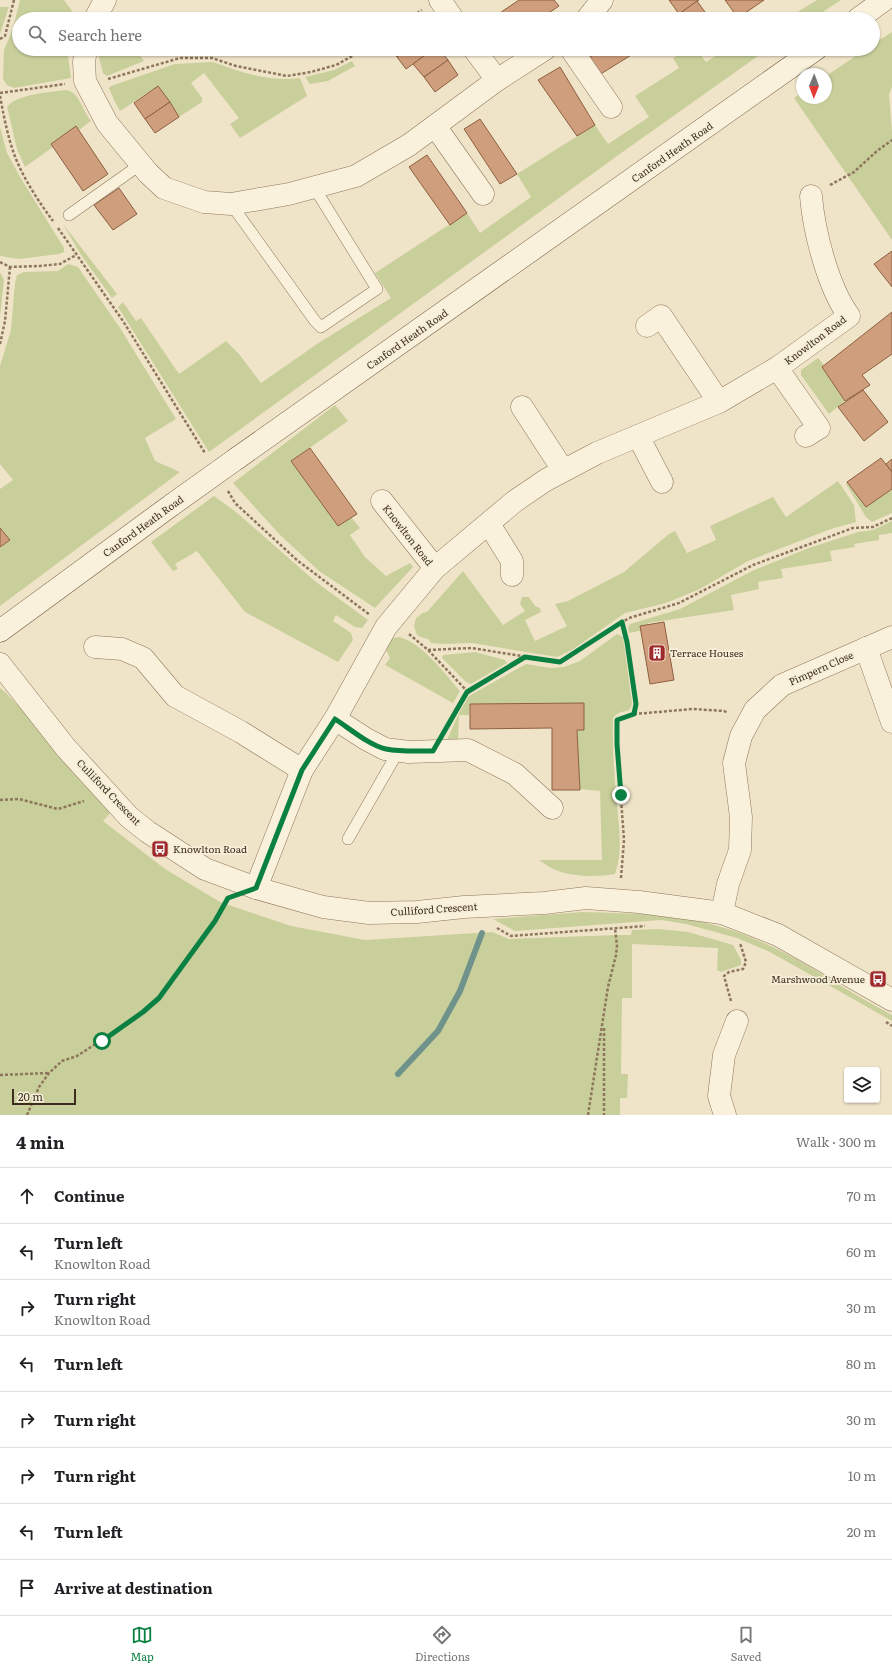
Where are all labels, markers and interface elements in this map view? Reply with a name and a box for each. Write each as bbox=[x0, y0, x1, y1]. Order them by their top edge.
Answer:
search box bbox=[12, 12, 880, 56]
icon: search bbox=[26, 23, 48, 45]
text: Search here bbox=[58, 23, 142, 46]
north arrow bbox=[796, 68, 832, 104]
street label: Canford Heath Road bbox=[628, 118, 716, 185]
street label: Canford Heath Road bbox=[363, 305, 451, 372]
street label: Knowlton Road bbox=[781, 311, 849, 368]
street label: Canford Heath Road bbox=[99, 491, 186, 560]
street label: Knowlton Road bbox=[380, 501, 437, 569]
building icon: Terrace Houses bbox=[647, 643, 667, 663]
place label: Terrace Houses bbox=[670, 645, 744, 660]
street label: Pimpern Close bbox=[786, 647, 855, 688]
street label: Culliford Crescent bbox=[74, 755, 145, 828]
route end bbox=[612, 786, 630, 804]
bus stop icon: Knowlton Road bbox=[150, 839, 170, 859]
place label: Knowlton Road bbox=[173, 841, 247, 856]
street label: Culliford Crescent bbox=[390, 898, 478, 919]
bus stop icon: Marshwood Avenue bbox=[868, 969, 888, 989]
place label: Marshwood Avenue bbox=[771, 971, 865, 986]
route start bbox=[93, 1032, 111, 1050]
map controls bbox=[844, 1067, 880, 1103]
button: layers bbox=[844, 1067, 880, 1103]
scale bar bbox=[12, 1087, 76, 1106]
text: 20 m bbox=[18, 1088, 43, 1104]
text: 4 min bbox=[16, 1129, 65, 1154]
text: Walk · 300 m bbox=[796, 1132, 876, 1151]
text: Continue bbox=[54, 1184, 124, 1207]
icon: ahead bbox=[16, 1185, 38, 1207]
text: 70 m bbox=[847, 1186, 876, 1205]
text: Turn left bbox=[54, 1231, 123, 1254]
icon: left bbox=[16, 1241, 38, 1263]
text: 60 m bbox=[846, 1242, 876, 1261]
text: Knowlton Road bbox=[54, 1254, 150, 1273]
text: Turn right bbox=[54, 1287, 136, 1310]
icon: right bbox=[16, 1297, 38, 1319]
text: 30 m bbox=[846, 1298, 876, 1317]
text: Knowlton Road bbox=[54, 1310, 150, 1329]
text: Turn left bbox=[54, 1352, 123, 1375]
icon: left bbox=[16, 1353, 38, 1375]
text: 80 m bbox=[846, 1354, 876, 1373]
text: Turn right bbox=[54, 1408, 136, 1431]
icon: right bbox=[16, 1409, 38, 1431]
text: 30 m bbox=[846, 1410, 876, 1429]
text: Turn right bbox=[54, 1464, 136, 1487]
icon: right bbox=[16, 1465, 38, 1487]
text: 10 m bbox=[848, 1466, 876, 1485]
text: Turn left bbox=[54, 1520, 123, 1543]
icon: left bbox=[16, 1521, 38, 1543]
text: 20 m bbox=[847, 1522, 876, 1541]
text: Arrive at destination bbox=[54, 1576, 213, 1599]
icon: arrive bbox=[16, 1577, 38, 1599]
tab: Map bbox=[130, 1624, 154, 1664]
tab: Directions bbox=[415, 1624, 470, 1664]
tab: Saved bbox=[731, 1624, 761, 1664]

